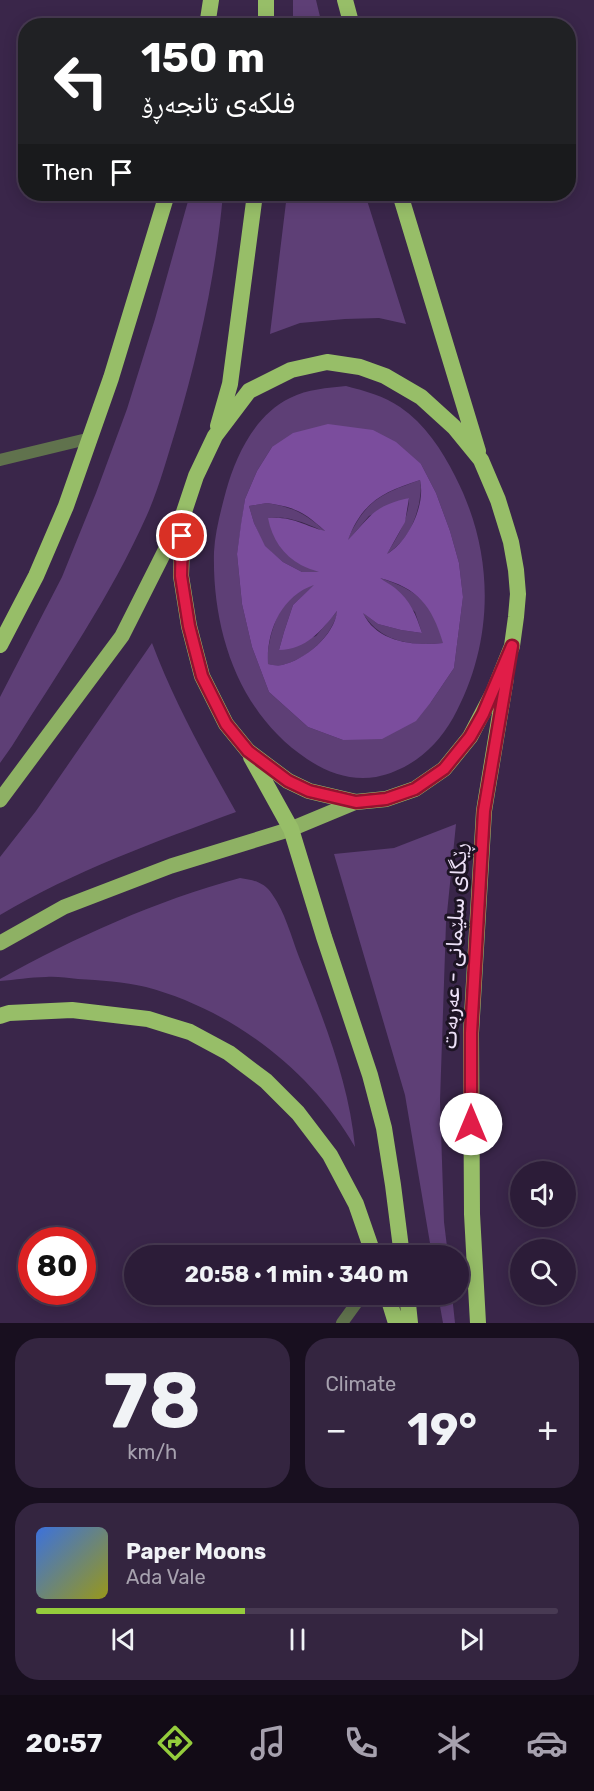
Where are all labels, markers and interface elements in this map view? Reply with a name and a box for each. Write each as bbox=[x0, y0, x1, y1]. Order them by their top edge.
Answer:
text: 150 m bbox=[141, 33, 265, 83]
icon: left bbox=[42, 42, 120, 120]
text: فلکەی تانجەڕۆ bbox=[141, 88, 295, 120]
icon: arrive bbox=[105, 156, 138, 189]
text: Then bbox=[42, 159, 93, 186]
pin bbox=[156, 510, 207, 561]
icon: arrive bbox=[165, 519, 198, 552]
street label: ڕێگای سلێمانی - عەربەت bbox=[436, 842, 476, 1050]
position arrow bbox=[439, 1092, 503, 1156]
map controls bbox=[510, 1161, 576, 1305]
button: sound bbox=[510, 1161, 576, 1227]
speed limit sign: 80 bbox=[18, 1227, 96, 1305]
button: search bbox=[510, 1239, 576, 1305]
text: 20:58 · 1 min · 340 m bbox=[185, 1261, 408, 1288]
text: 78 bbox=[103, 1354, 201, 1447]
text: Climate bbox=[326, 1372, 396, 1396]
text: 19° bbox=[407, 1403, 477, 1456]
text: − bbox=[326, 1410, 347, 1449]
text: + bbox=[537, 1410, 558, 1449]
text: km/h bbox=[127, 1440, 177, 1464]
text: Paper Moons bbox=[126, 1538, 266, 1565]
text: Ada Vale bbox=[126, 1565, 206, 1589]
icon: previous bbox=[107, 1623, 140, 1656]
icon: pause bbox=[281, 1623, 314, 1656]
icon: next bbox=[455, 1623, 488, 1656]
icon: directions bbox=[154, 1722, 196, 1764]
icon: music bbox=[247, 1722, 289, 1764]
icon: phone bbox=[340, 1722, 382, 1764]
icon: climate bbox=[433, 1722, 475, 1764]
icon: car bbox=[526, 1722, 568, 1764]
text: 20:57 bbox=[26, 1727, 102, 1759]

